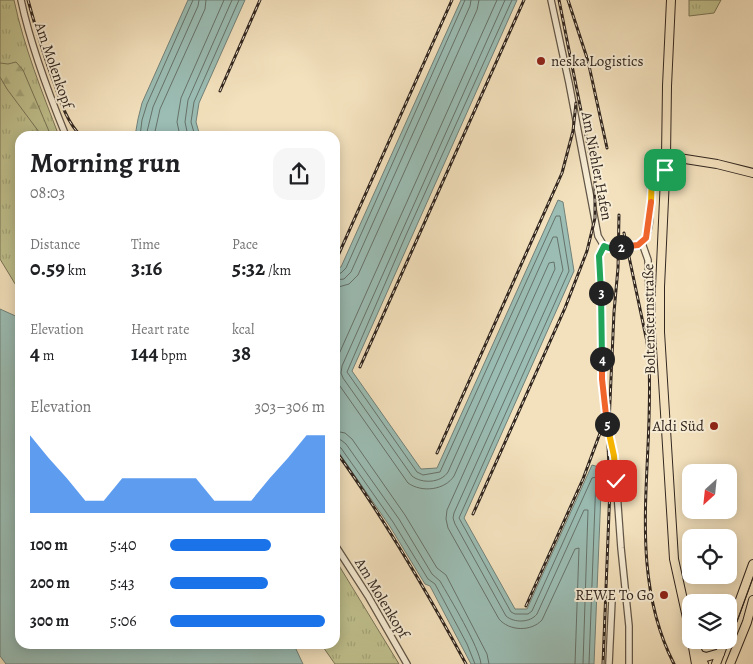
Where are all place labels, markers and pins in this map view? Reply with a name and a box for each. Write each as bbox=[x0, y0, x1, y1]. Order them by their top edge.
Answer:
place label: neska Logistics bbox=[551, 51, 644, 71]
marker: neska Logistics bbox=[535, 55, 547, 67]
pin bbox=[644, 149, 686, 191]
pin: 2 bbox=[608, 234, 634, 260]
pin: 3 bbox=[588, 280, 614, 306]
pin: 4 bbox=[590, 346, 614, 372]
pin: 5 bbox=[594, 412, 620, 436]
place label: Aldi Süd bbox=[652, 416, 705, 436]
marker: Aldi Süd bbox=[708, 420, 720, 432]
pin bbox=[595, 460, 637, 502]
place label: REWE To Go bbox=[575, 585, 654, 605]
marker: REWE To Go bbox=[658, 589, 670, 601]

